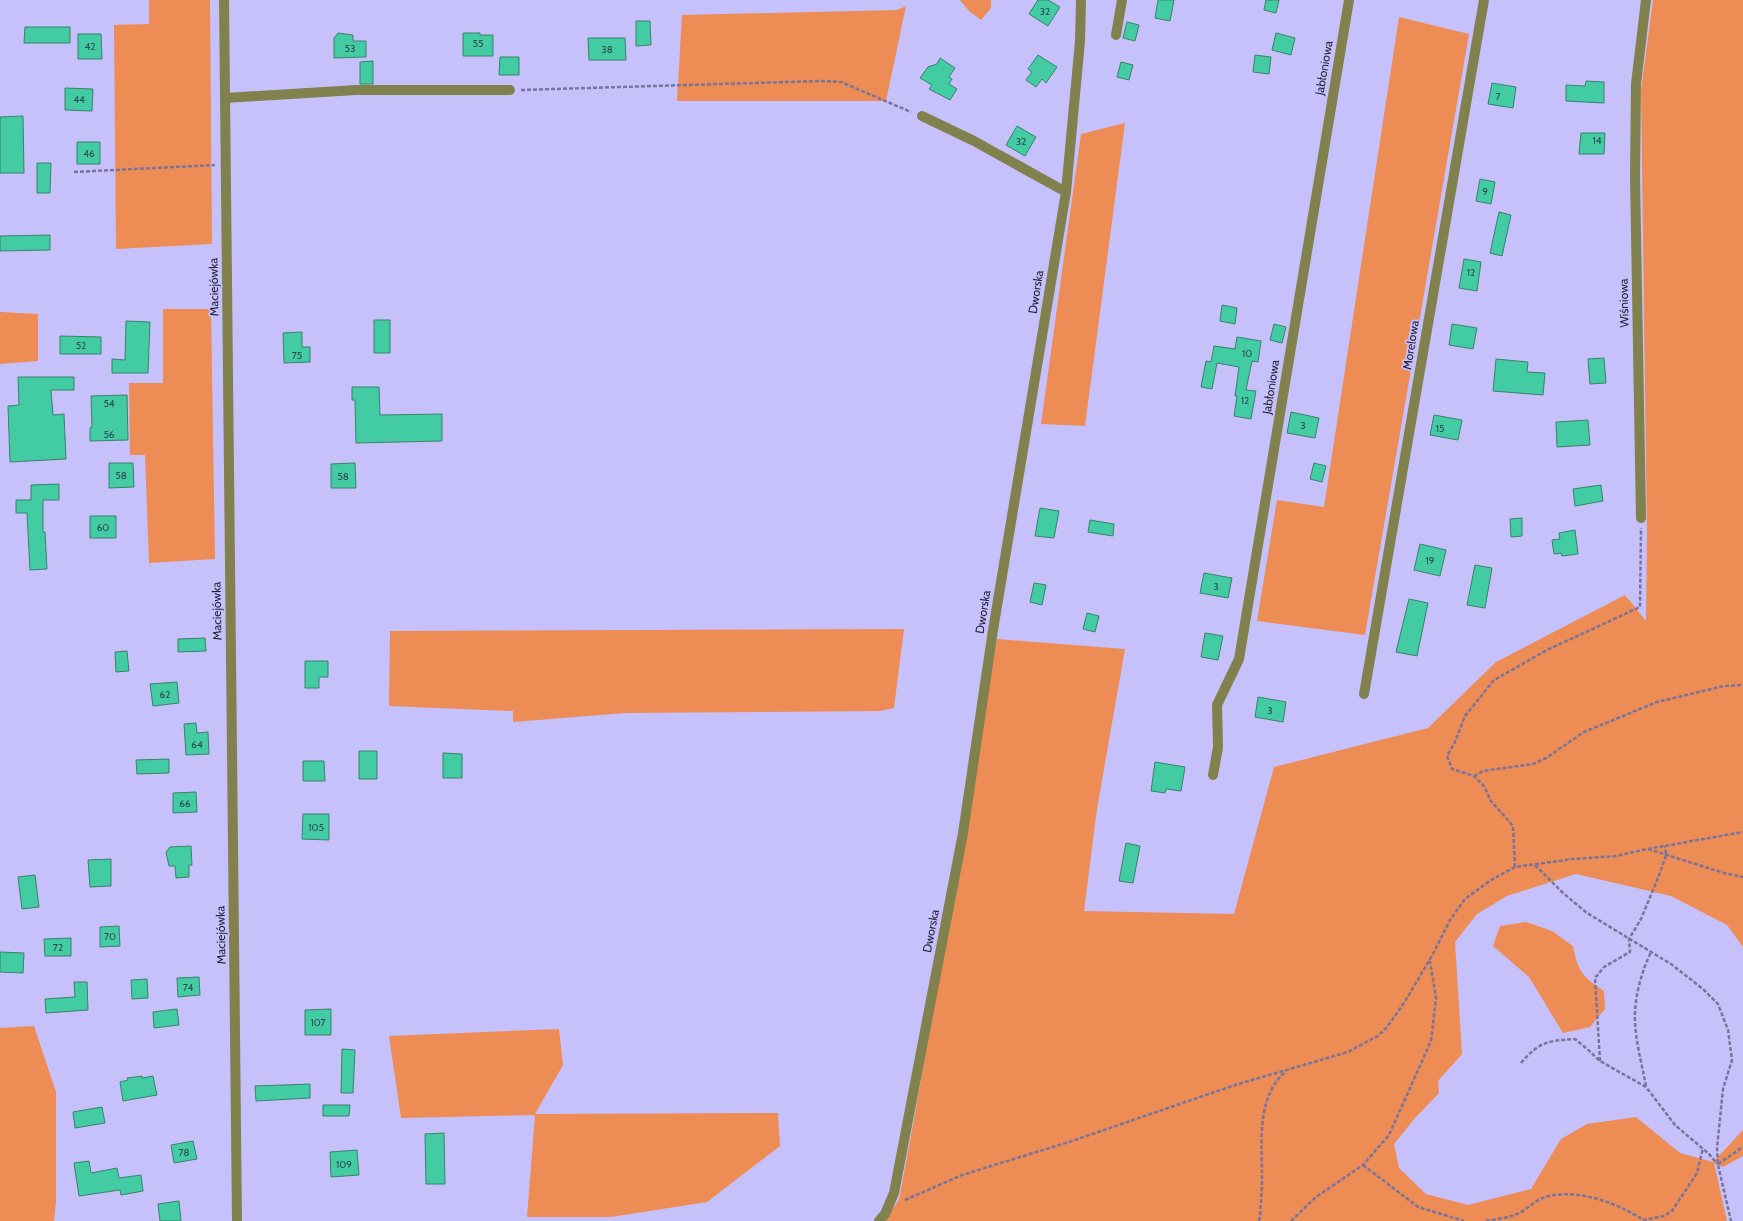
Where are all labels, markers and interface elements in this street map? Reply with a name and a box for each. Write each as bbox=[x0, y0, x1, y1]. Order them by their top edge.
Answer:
house number: 32 bbox=[1040, 5, 1050, 18]
house number: 55 bbox=[473, 37, 483, 50]
street label: Jabłoniowa bbox=[1311, 39, 1336, 97]
house number: 42 bbox=[84, 40, 96, 53]
house number: 53 bbox=[345, 42, 355, 55]
house number: 38 bbox=[601, 43, 613, 56]
house number: 7 bbox=[1495, 90, 1501, 103]
house number: 44 bbox=[73, 93, 85, 106]
house number: 14 bbox=[1592, 134, 1602, 147]
house number: 32 bbox=[1016, 135, 1026, 148]
house number: 46 bbox=[83, 147, 95, 160]
house number: 9 bbox=[1482, 185, 1488, 198]
street label: Maciejówka bbox=[205, 257, 222, 316]
house number: 12 bbox=[1467, 266, 1475, 279]
street label: Dworska bbox=[1025, 269, 1046, 315]
street label: Wiśniowa bbox=[1616, 278, 1631, 328]
street label: Morelowa bbox=[1399, 319, 1422, 371]
house number: 52 bbox=[76, 339, 86, 352]
house number: 10 bbox=[1242, 347, 1252, 360]
house number: 75 bbox=[292, 349, 302, 362]
street label: Jabłoniowa bbox=[1259, 358, 1282, 416]
house number: 12 bbox=[1241, 394, 1249, 407]
house number: 54 bbox=[103, 397, 115, 410]
house number: 3 bbox=[1300, 419, 1306, 432]
house number: 15 bbox=[1436, 422, 1444, 435]
house number: 56 bbox=[103, 428, 115, 441]
house number: 58 bbox=[115, 469, 127, 482]
house number: 58 bbox=[337, 470, 349, 483]
house number: 60 bbox=[97, 521, 109, 534]
house number: 19 bbox=[1426, 554, 1435, 567]
house number: 3 bbox=[1213, 580, 1219, 593]
street label: Maciejówka bbox=[208, 581, 225, 640]
street label: Dworska bbox=[972, 589, 993, 635]
house number: 62 bbox=[160, 688, 170, 701]
house number: 3 bbox=[1267, 704, 1273, 717]
house number: 64 bbox=[191, 738, 203, 751]
house number: 66 bbox=[179, 797, 191, 810]
house number: 105 bbox=[308, 821, 324, 834]
street label: Maciejówka bbox=[212, 905, 229, 964]
street label: Dworska bbox=[919, 908, 942, 954]
house number: 70 bbox=[104, 930, 116, 943]
house number: 72 bbox=[53, 941, 63, 954]
house number: 74 bbox=[183, 981, 193, 994]
house number: 107 bbox=[310, 1016, 326, 1029]
house number: 78 bbox=[178, 1146, 190, 1159]
house number: 109 bbox=[336, 1158, 352, 1171]

